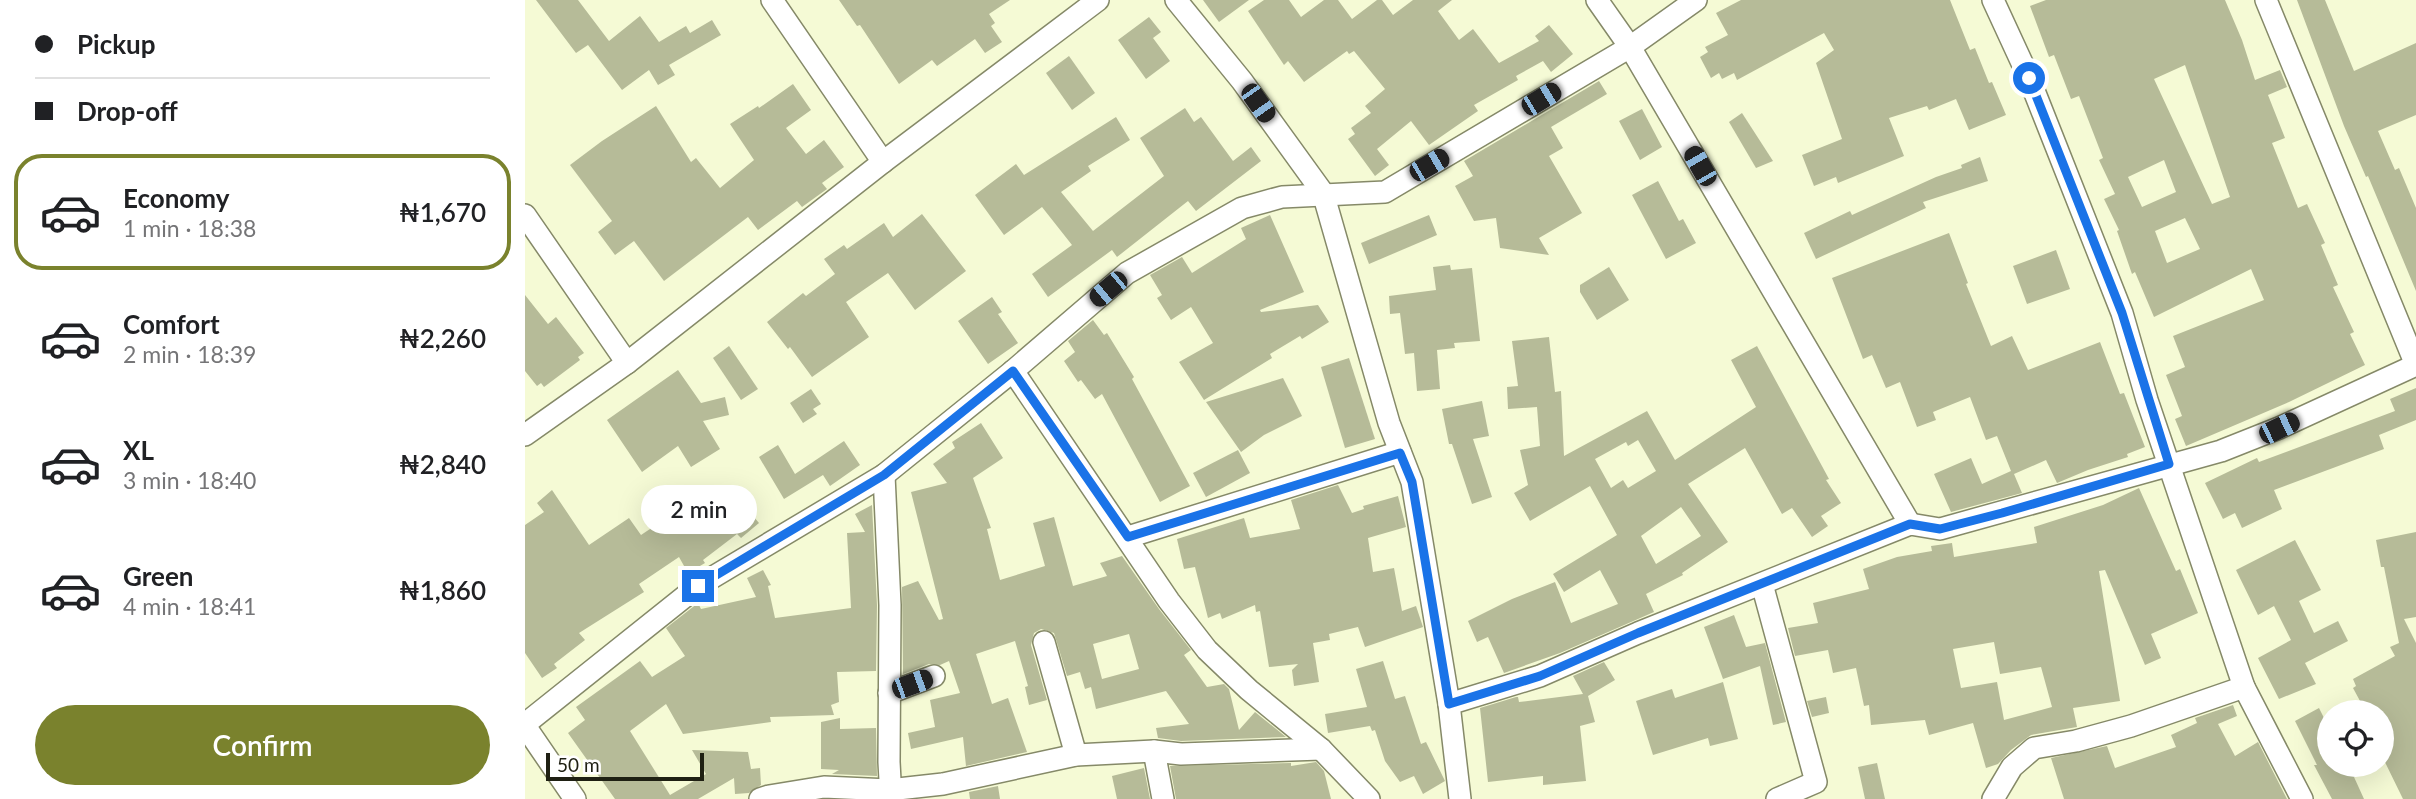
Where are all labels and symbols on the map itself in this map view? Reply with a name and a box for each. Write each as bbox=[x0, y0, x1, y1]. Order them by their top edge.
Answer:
route start bbox=[2013, 62, 2045, 94]
car bbox=[1518, 79, 1565, 119]
car bbox=[1238, 80, 1279, 126]
car bbox=[1681, 143, 1720, 189]
car bbox=[1406, 145, 1453, 185]
car bbox=[1086, 267, 1131, 311]
car bbox=[2256, 409, 2303, 447]
callout: 2 min bbox=[640, 484, 756, 534]
route end bbox=[682, 570, 714, 602]
car bbox=[889, 667, 936, 701]
scale bar bbox=[546, 750, 703, 782]

